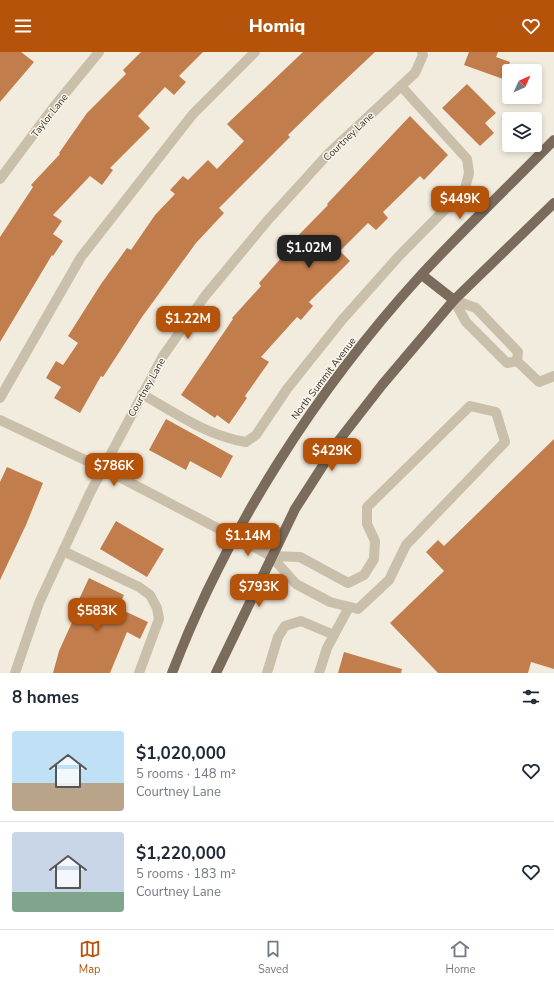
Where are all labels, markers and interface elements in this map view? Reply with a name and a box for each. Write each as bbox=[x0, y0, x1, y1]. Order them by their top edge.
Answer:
text: Homiq bbox=[249, 14, 305, 38]
icon: menu bbox=[12, 15, 34, 37]
icon: heart bbox=[520, 15, 542, 37]
north arrow bbox=[502, 64, 542, 104]
map controls bbox=[502, 64, 542, 152]
street label: Taylor Lane bbox=[28, 91, 71, 140]
street label: Courtney Lane bbox=[320, 109, 377, 164]
button: layers bbox=[502, 112, 542, 152]
pin: $449K bbox=[432, 186, 488, 220]
text: $449K bbox=[440, 190, 480, 208]
pin: $1.02M bbox=[276, 235, 342, 269]
text: $1.02M bbox=[286, 239, 332, 257]
pin: $1.22M bbox=[155, 306, 221, 340]
text: $1.22M bbox=[165, 310, 211, 328]
street label: North Summit Avenue bbox=[288, 335, 359, 423]
street label: Courtney Lane bbox=[125, 356, 169, 419]
pin: $429K bbox=[304, 438, 360, 472]
text: $429K bbox=[312, 442, 352, 460]
pin: $786K bbox=[86, 453, 142, 487]
text: $786K bbox=[94, 457, 134, 475]
pin: $1.14M bbox=[215, 523, 281, 557]
text: $1.14M bbox=[225, 527, 271, 545]
pin: $793K bbox=[231, 574, 287, 608]
text: $793K bbox=[239, 578, 279, 596]
pin: $583K bbox=[69, 598, 125, 632]
text: $583K bbox=[77, 602, 117, 620]
text: 8 homes bbox=[12, 686, 79, 709]
icon: filters bbox=[520, 686, 542, 708]
text: $1,020,000 bbox=[136, 742, 226, 765]
icon: home bbox=[44, 747, 92, 795]
icon: heart bbox=[520, 760, 542, 782]
text: 5 rooms · 148 m² bbox=[136, 765, 236, 783]
text: Courtney Lane bbox=[136, 783, 221, 801]
text: $1,220,000 bbox=[136, 842, 226, 865]
icon: home bbox=[44, 848, 92, 896]
icon: heart bbox=[520, 861, 542, 883]
text: 5 rooms · 183 m² bbox=[136, 865, 236, 883]
text: Courtney Lane bbox=[136, 883, 221, 901]
tab: Map bbox=[79, 938, 101, 977]
tab: Saved bbox=[258, 938, 288, 977]
tab: Home bbox=[446, 938, 475, 977]

